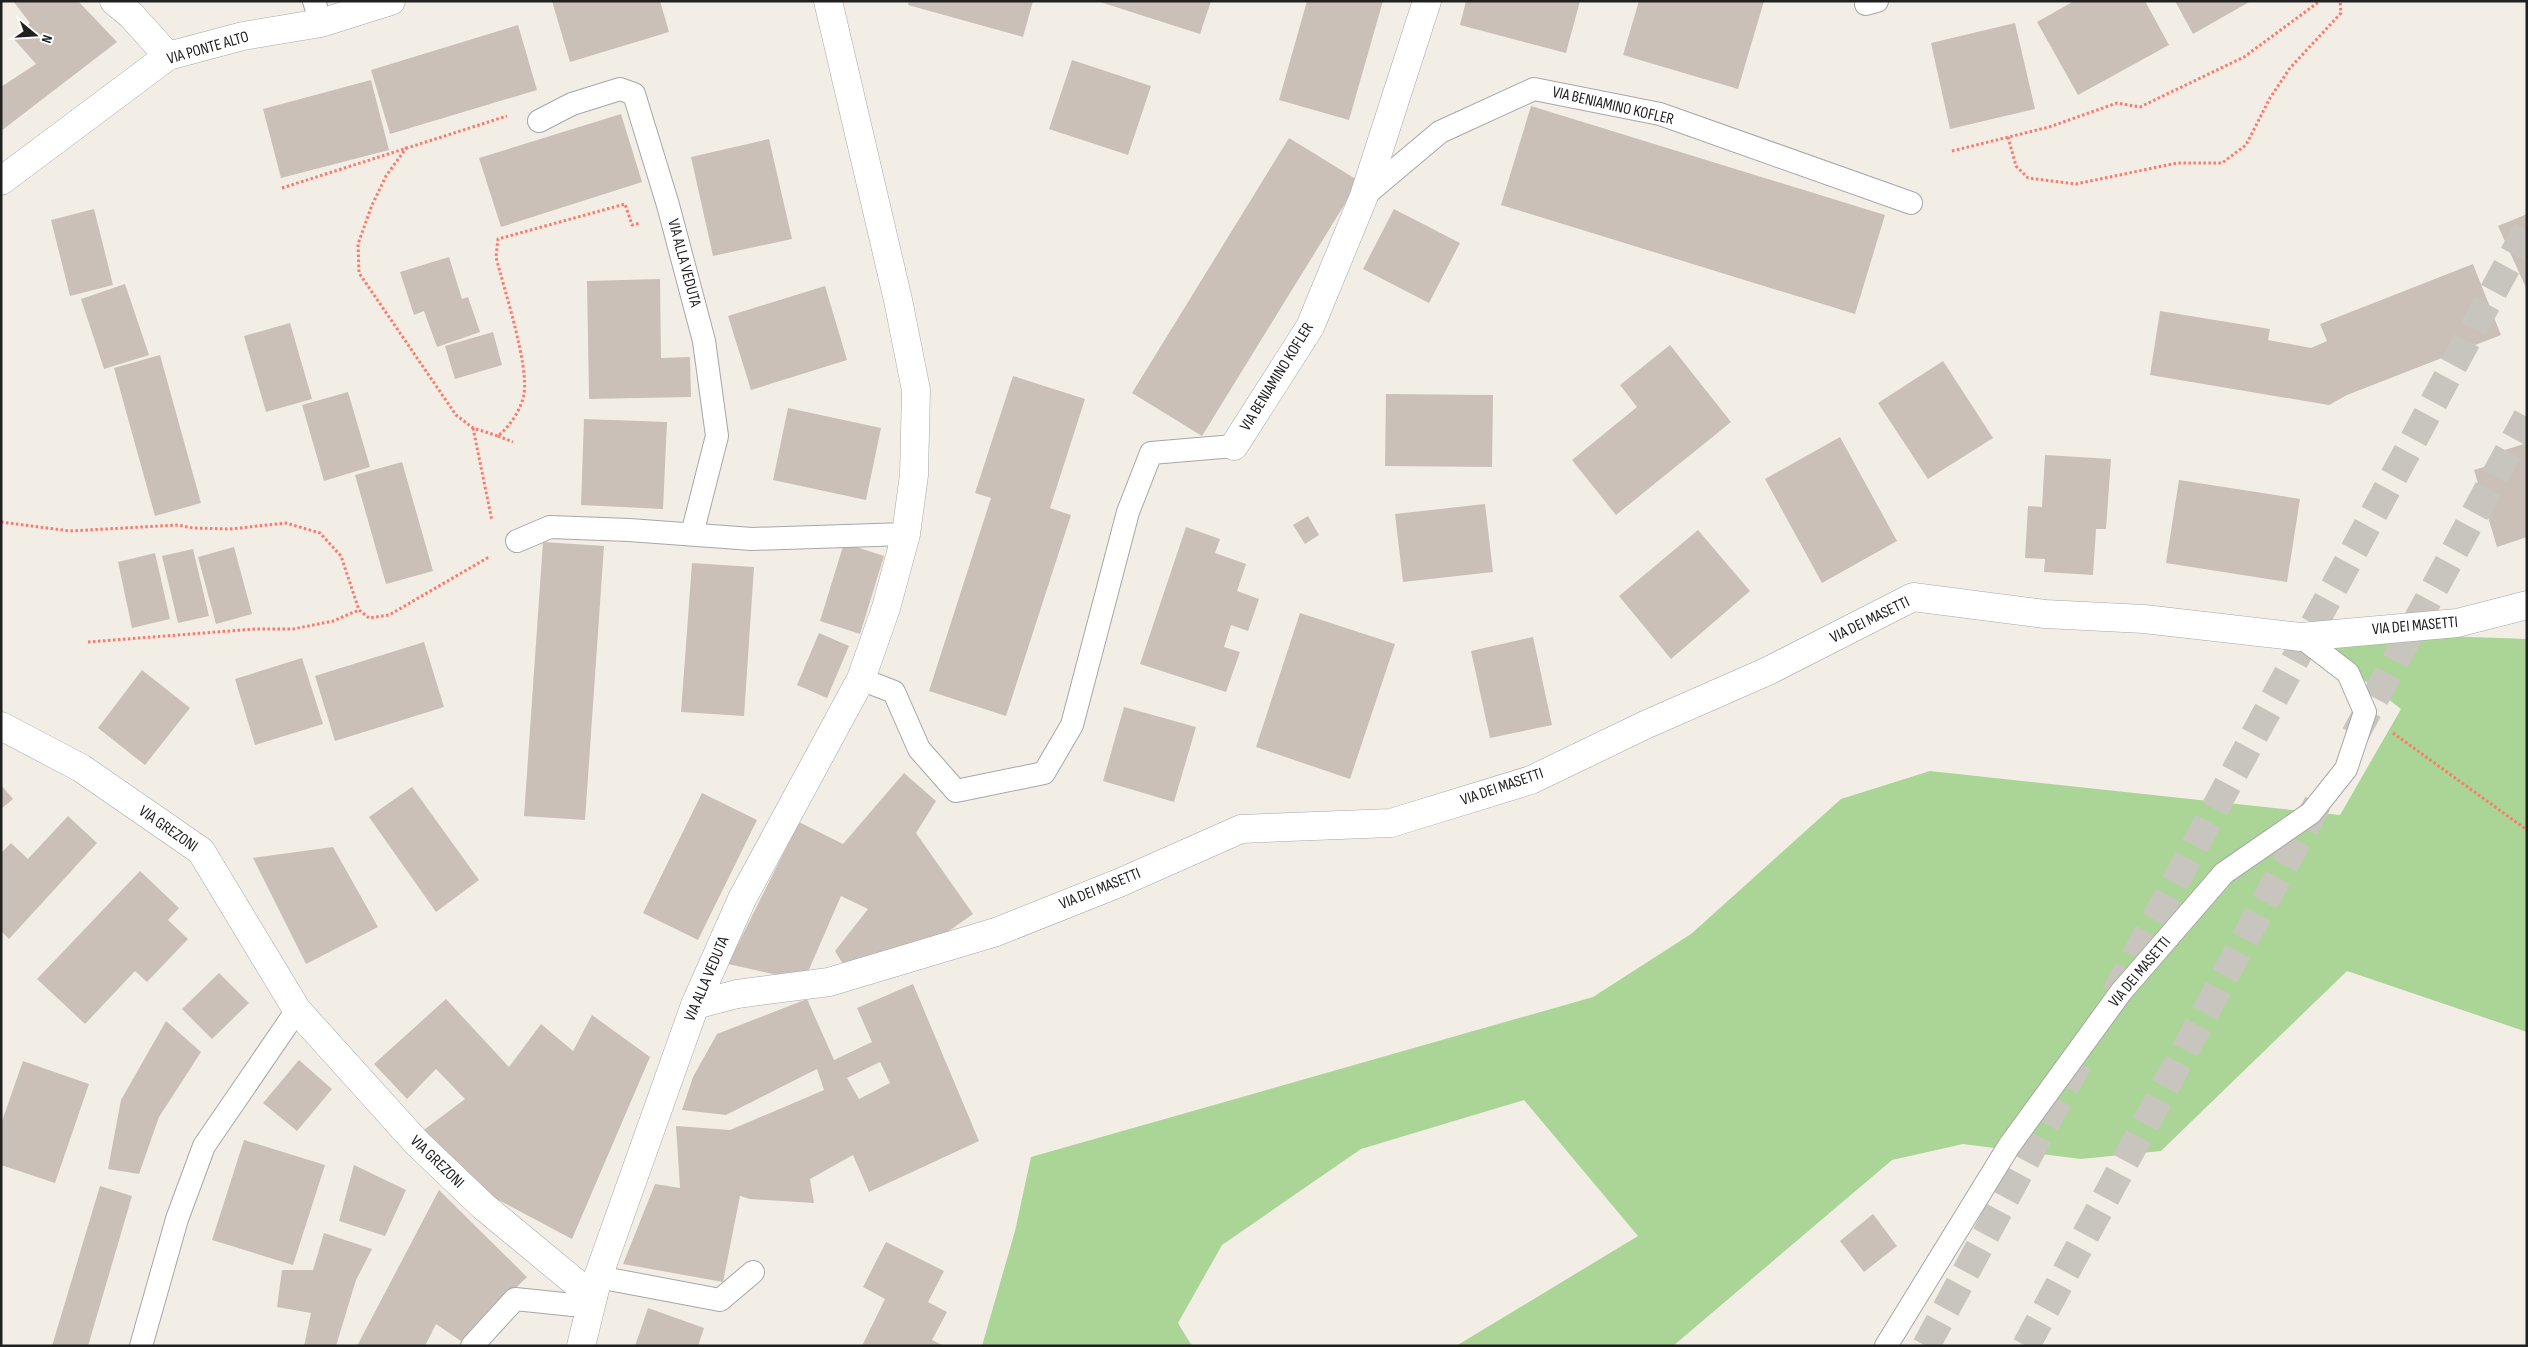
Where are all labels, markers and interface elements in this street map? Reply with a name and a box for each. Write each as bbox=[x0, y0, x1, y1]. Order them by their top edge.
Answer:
north arrow bbox=[10, 10, 60, 60]
street label: VIA PONTE ALTO bbox=[165, 27, 251, 69]
text: N bbox=[38, 33, 56, 45]
street label: VIA BENIAMINO KOFLER bbox=[1550, 83, 1676, 129]
street label: VIA ALLA VEDUTA bbox=[663, 217, 705, 309]
street label: VIA BENIAMINO KOFLER bbox=[1236, 319, 1318, 435]
street label: VIA DEI MASETTI bbox=[1827, 593, 1913, 647]
street label: VIA DEI MASETTI bbox=[2371, 613, 2459, 639]
street label: VIA DEI MASETTI bbox=[1458, 764, 1546, 810]
street label: VIA GREZONI bbox=[135, 802, 201, 856]
street label: VIA DEI MASETTI bbox=[1056, 864, 1144, 914]
street label: VIA DEI MASETTI bbox=[2105, 933, 2175, 1011]
street label: VIA ALLA VEDUTA bbox=[681, 934, 733, 1024]
street label: VIA GREZONI bbox=[406, 1132, 468, 1192]

